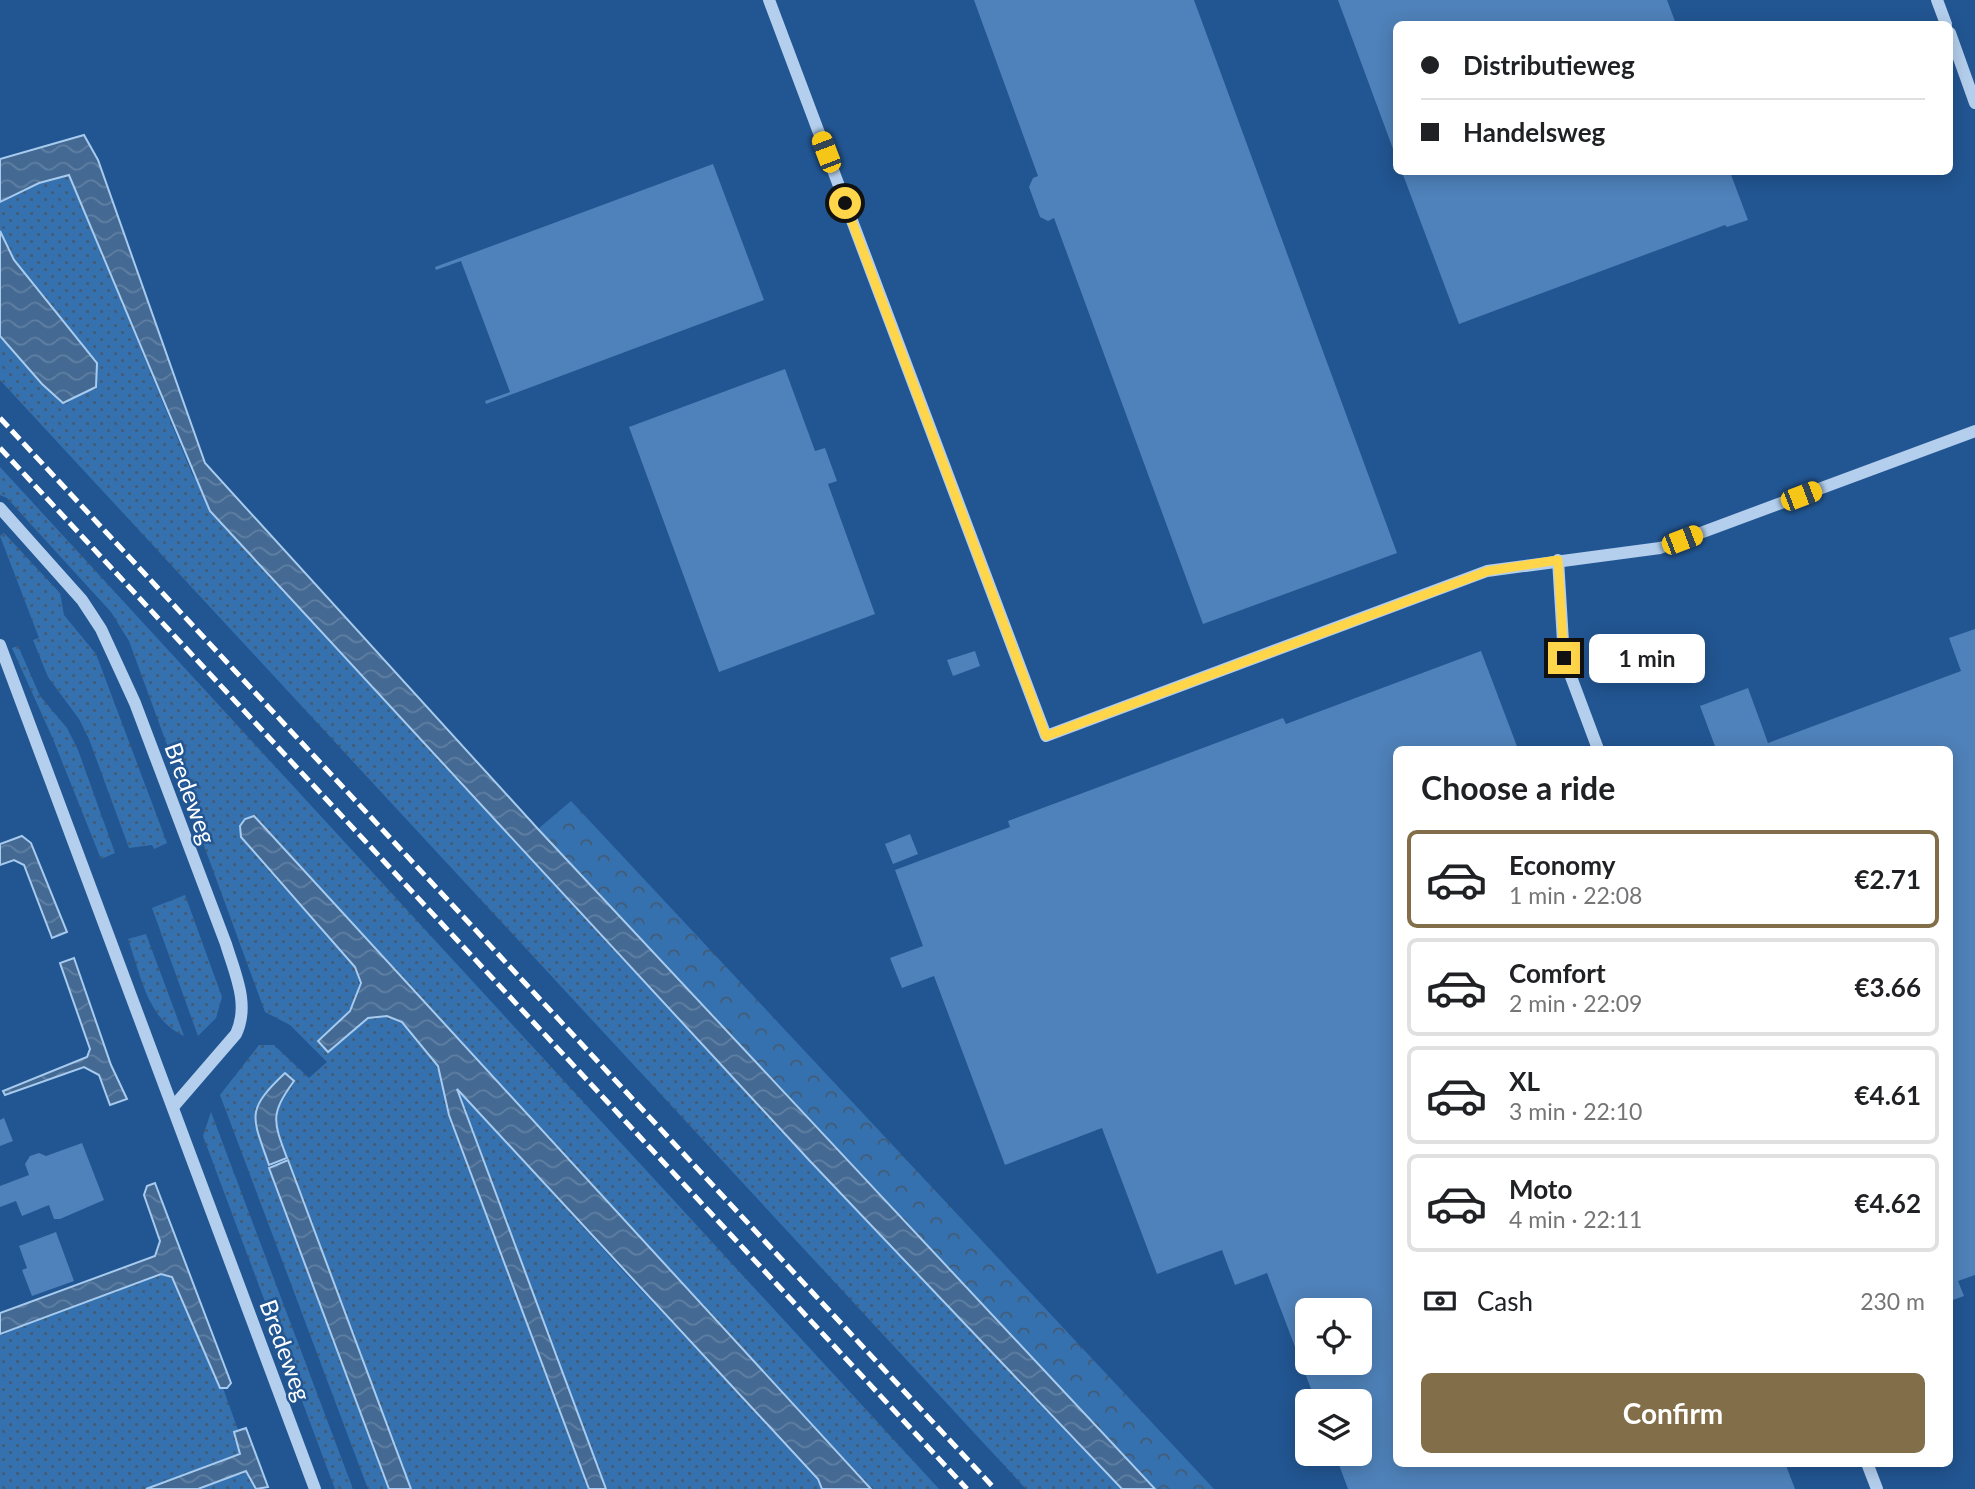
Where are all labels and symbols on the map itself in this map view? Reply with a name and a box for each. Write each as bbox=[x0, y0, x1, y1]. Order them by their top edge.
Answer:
car bbox=[809, 129, 844, 175]
route start bbox=[829, 187, 861, 219]
car bbox=[1778, 479, 1825, 513]
car bbox=[1659, 523, 1706, 557]
callout: 1 min bbox=[1588, 634, 1704, 682]
route end bbox=[1548, 642, 1580, 674]
street label: Bredeweg bbox=[159, 738, 223, 848]
street label: Bredeweg bbox=[254, 1295, 318, 1405]

